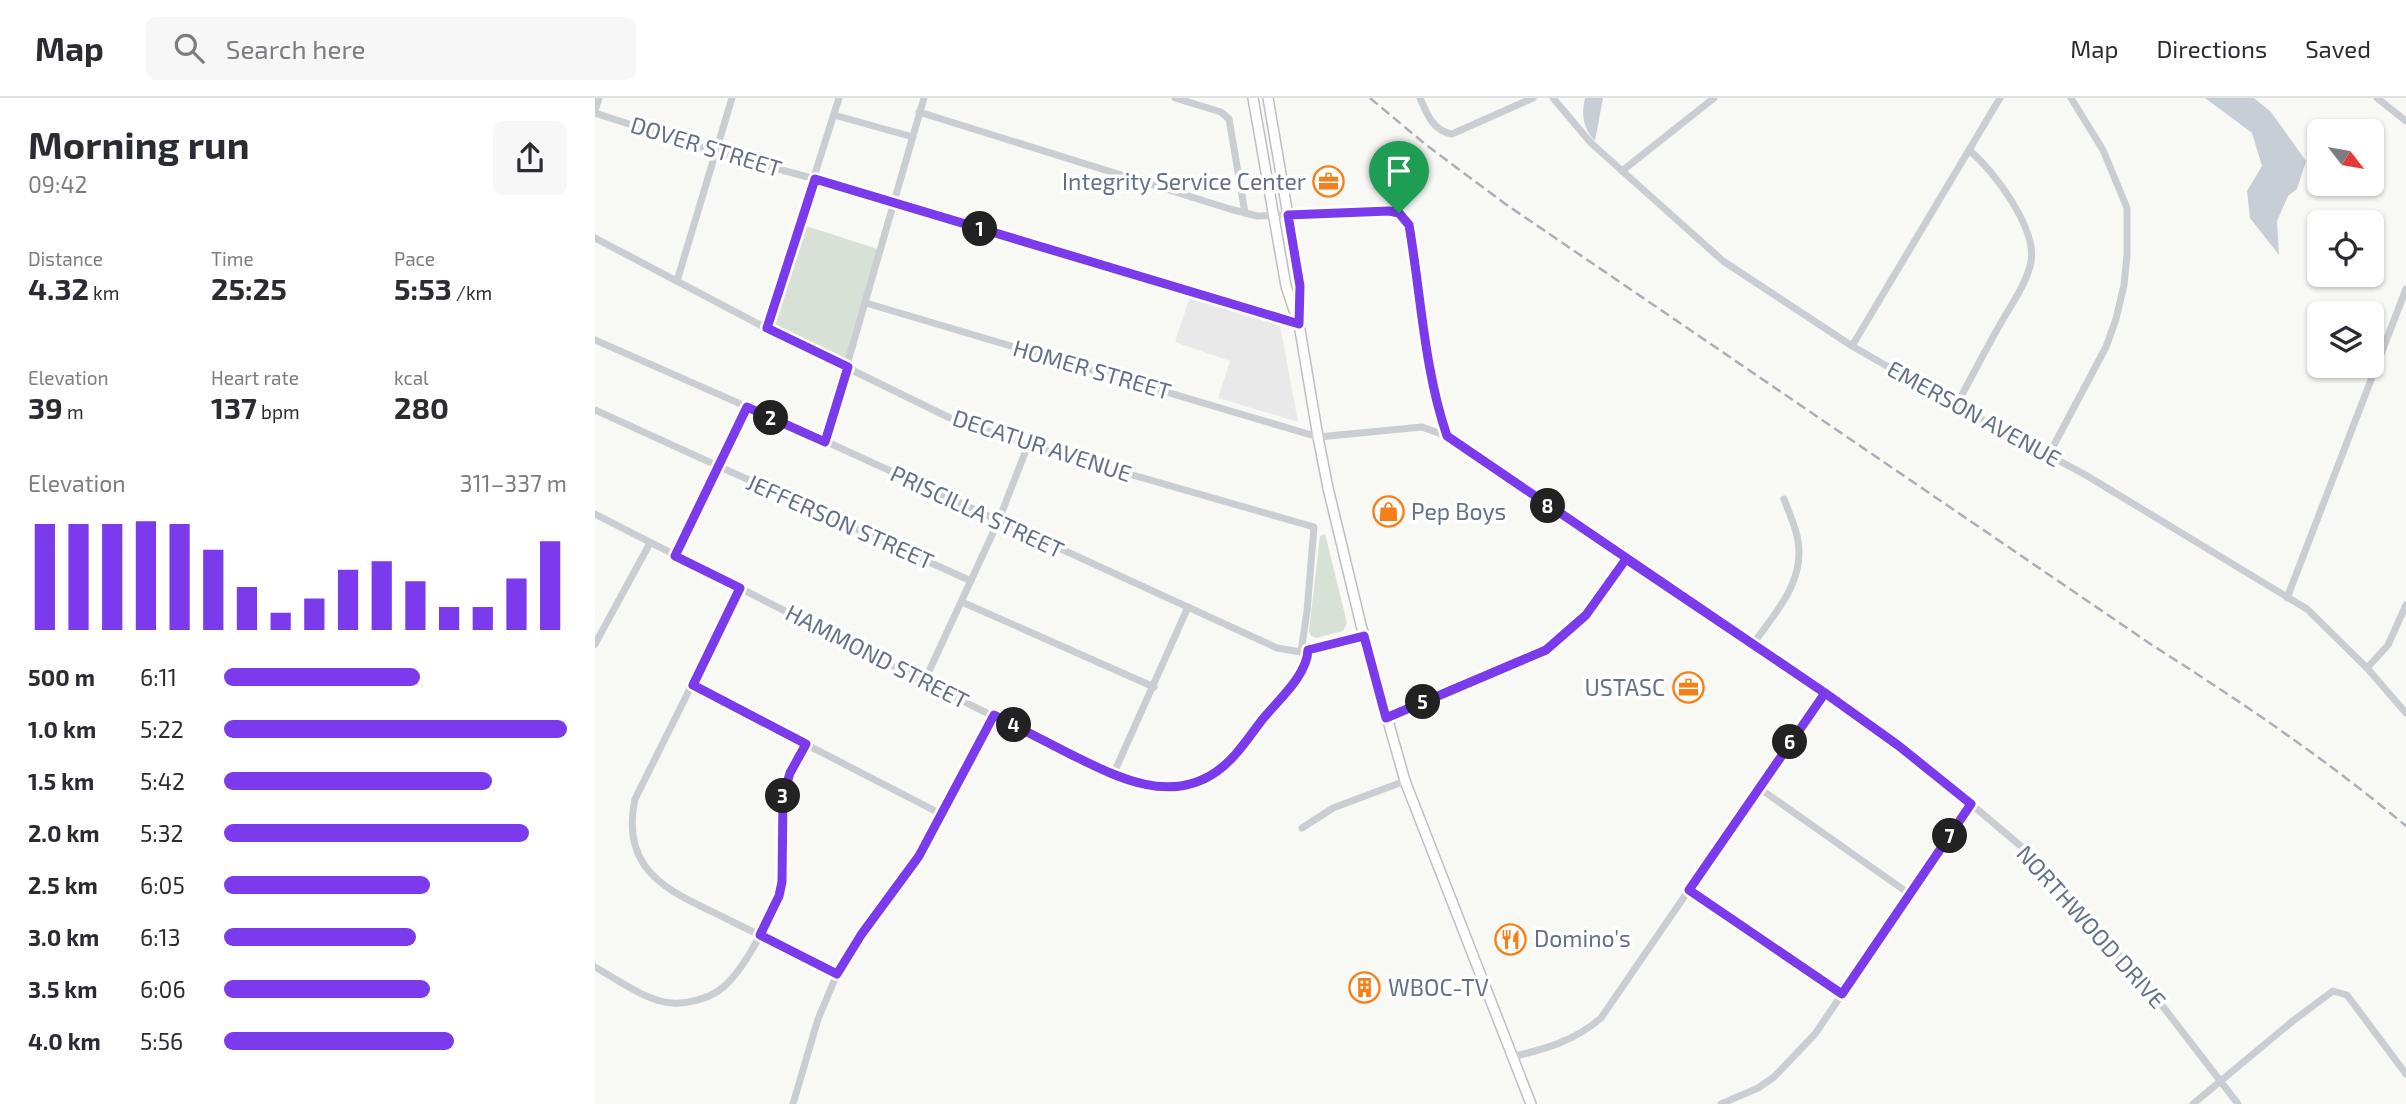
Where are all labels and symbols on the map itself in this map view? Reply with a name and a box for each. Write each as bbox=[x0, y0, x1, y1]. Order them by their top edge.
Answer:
street label: DOVER STREET bbox=[627, 110, 785, 182]
north arrow bbox=[2307, 119, 2383, 196]
pin bbox=[1369, 141, 1429, 213]
office icon: Integrity Service Center bbox=[1312, 165, 1346, 199]
place label: Integrity Service Center bbox=[1062, 167, 1306, 195]
pin: 1 bbox=[963, 212, 997, 246]
street label: HOMER STREET bbox=[1010, 333, 1174, 405]
street label: EMERSON AVENUE bbox=[1883, 354, 2066, 472]
pin: 2 bbox=[753, 400, 789, 436]
street label: DECATUR AVENUE bbox=[949, 403, 1135, 487]
street label: PRISCILLA STREET bbox=[886, 459, 1069, 564]
street label: JEFFERSON STREET bbox=[743, 467, 938, 575]
pin: 8 bbox=[1531, 488, 1565, 524]
shop icon: Pep Boys bbox=[1371, 495, 1405, 529]
place label: Pep Boys bbox=[1411, 497, 1506, 525]
street label: HAMMOND STREET bbox=[781, 598, 974, 714]
office icon: USTASC bbox=[1671, 671, 1705, 705]
place label: USTASC bbox=[1584, 673, 1665, 701]
pin: 5 bbox=[1405, 684, 1441, 720]
pin: 4 bbox=[997, 708, 1031, 742]
pin: 6 bbox=[1773, 724, 1807, 760]
pin: 3 bbox=[765, 778, 801, 814]
pin: 7 bbox=[1933, 818, 1967, 854]
street label: NORTHWOOD DRIVE bbox=[2011, 839, 2172, 1014]
restaurant icon: Domino's bbox=[1494, 922, 1528, 956]
place label: Domino's bbox=[1534, 924, 1631, 952]
building icon: WBOC-TV bbox=[1348, 971, 1382, 1005]
place label: WBOC-TV bbox=[1388, 973, 1489, 1001]

